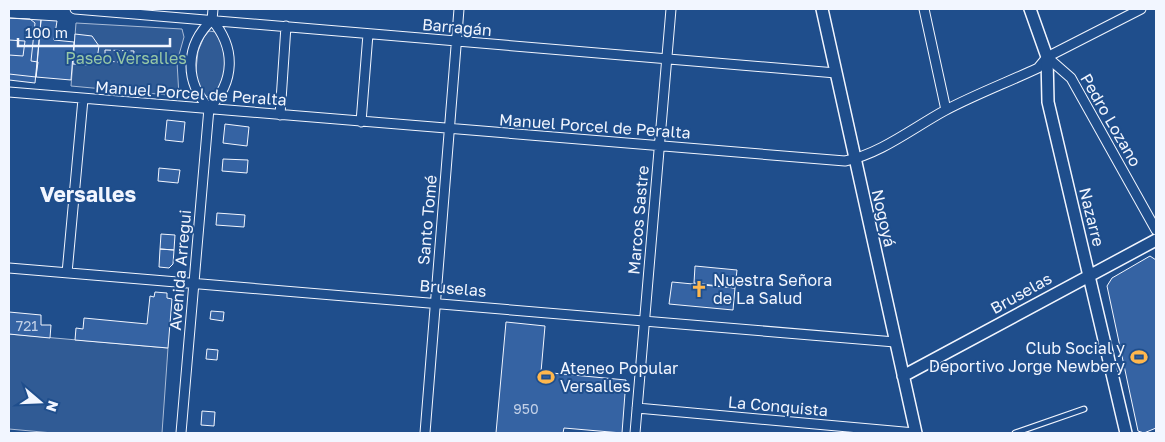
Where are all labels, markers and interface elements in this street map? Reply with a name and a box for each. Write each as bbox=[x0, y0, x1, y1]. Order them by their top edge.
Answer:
street label: Barragán bbox=[421, 14, 493, 40]
scale bar bbox=[18, 15, 170, 47]
text: 100 m bbox=[25, 23, 68, 41]
park label: Paseo Versalles bbox=[65, 48, 187, 68]
street label: Pedro Lozano bbox=[1076, 70, 1146, 170]
street label: Manuel Porcel de Peralta bbox=[95, 76, 287, 110]
street label: Manuel Porcel de Peralta bbox=[499, 109, 691, 143]
street label: Marcos Sastre bbox=[623, 165, 653, 275]
street label: Santo Tomé bbox=[413, 174, 441, 266]
district label: Versalles bbox=[40, 181, 136, 207]
street label: Nazarre bbox=[1075, 185, 1109, 249]
street label: Nogoyá bbox=[868, 187, 900, 249]
street label: Avenida Arregui bbox=[165, 209, 195, 331]
street label: Bruselas bbox=[987, 268, 1055, 318]
place label: Nuestra Señora de La Salud bbox=[713, 270, 832, 308]
street label: Bruselas bbox=[419, 275, 487, 301]
church icon: Nuestra Señora de La Salud bbox=[689, 279, 709, 299]
house number: 721 bbox=[16, 317, 38, 334]
place label: Club Social y Deportivo Jorge Newbery bbox=[929, 338, 1125, 376]
sports icon: Club Social y Deportivo Jorge Newbery bbox=[1129, 347, 1149, 367]
place label: Ateneo Popular Versalles bbox=[560, 358, 678, 396]
sports icon: Ateneo Popular Versalles bbox=[536, 367, 556, 387]
north arrow bbox=[15, 377, 65, 427]
street label: La Conquista bbox=[727, 392, 829, 420]
text: N bbox=[43, 399, 63, 414]
house number: 950 bbox=[513, 400, 539, 417]

